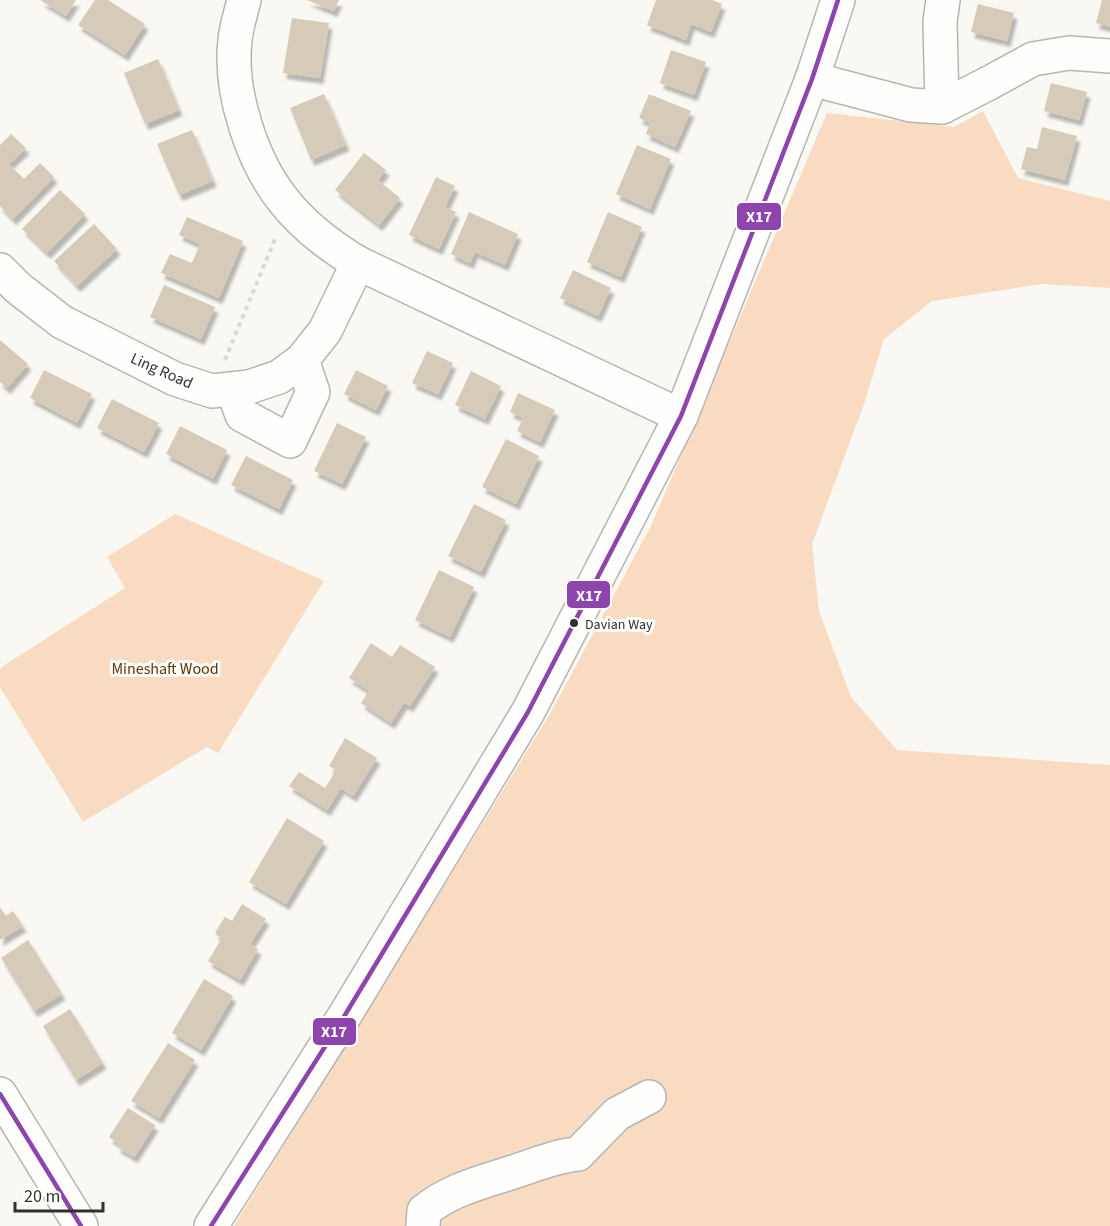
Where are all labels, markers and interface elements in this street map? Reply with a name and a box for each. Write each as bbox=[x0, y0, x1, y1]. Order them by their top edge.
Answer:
line badge: X17 bbox=[736, 202, 782, 231]
text: X17 bbox=[746, 206, 772, 228]
street label: Ling Road bbox=[127, 347, 196, 394]
line badge: X17 bbox=[566, 580, 611, 609]
text: X17 bbox=[576, 585, 602, 607]
place label: Davian Way bbox=[585, 615, 653, 635]
marker: Davian Way bbox=[568, 617, 580, 629]
park label: Mineshaft Wood bbox=[111, 658, 219, 680]
line badge: X17 bbox=[312, 1017, 357, 1046]
text: X17 bbox=[321, 1021, 347, 1043]
scale bar bbox=[15, 1175, 104, 1213]
text: 20 m bbox=[24, 1184, 60, 1209]

